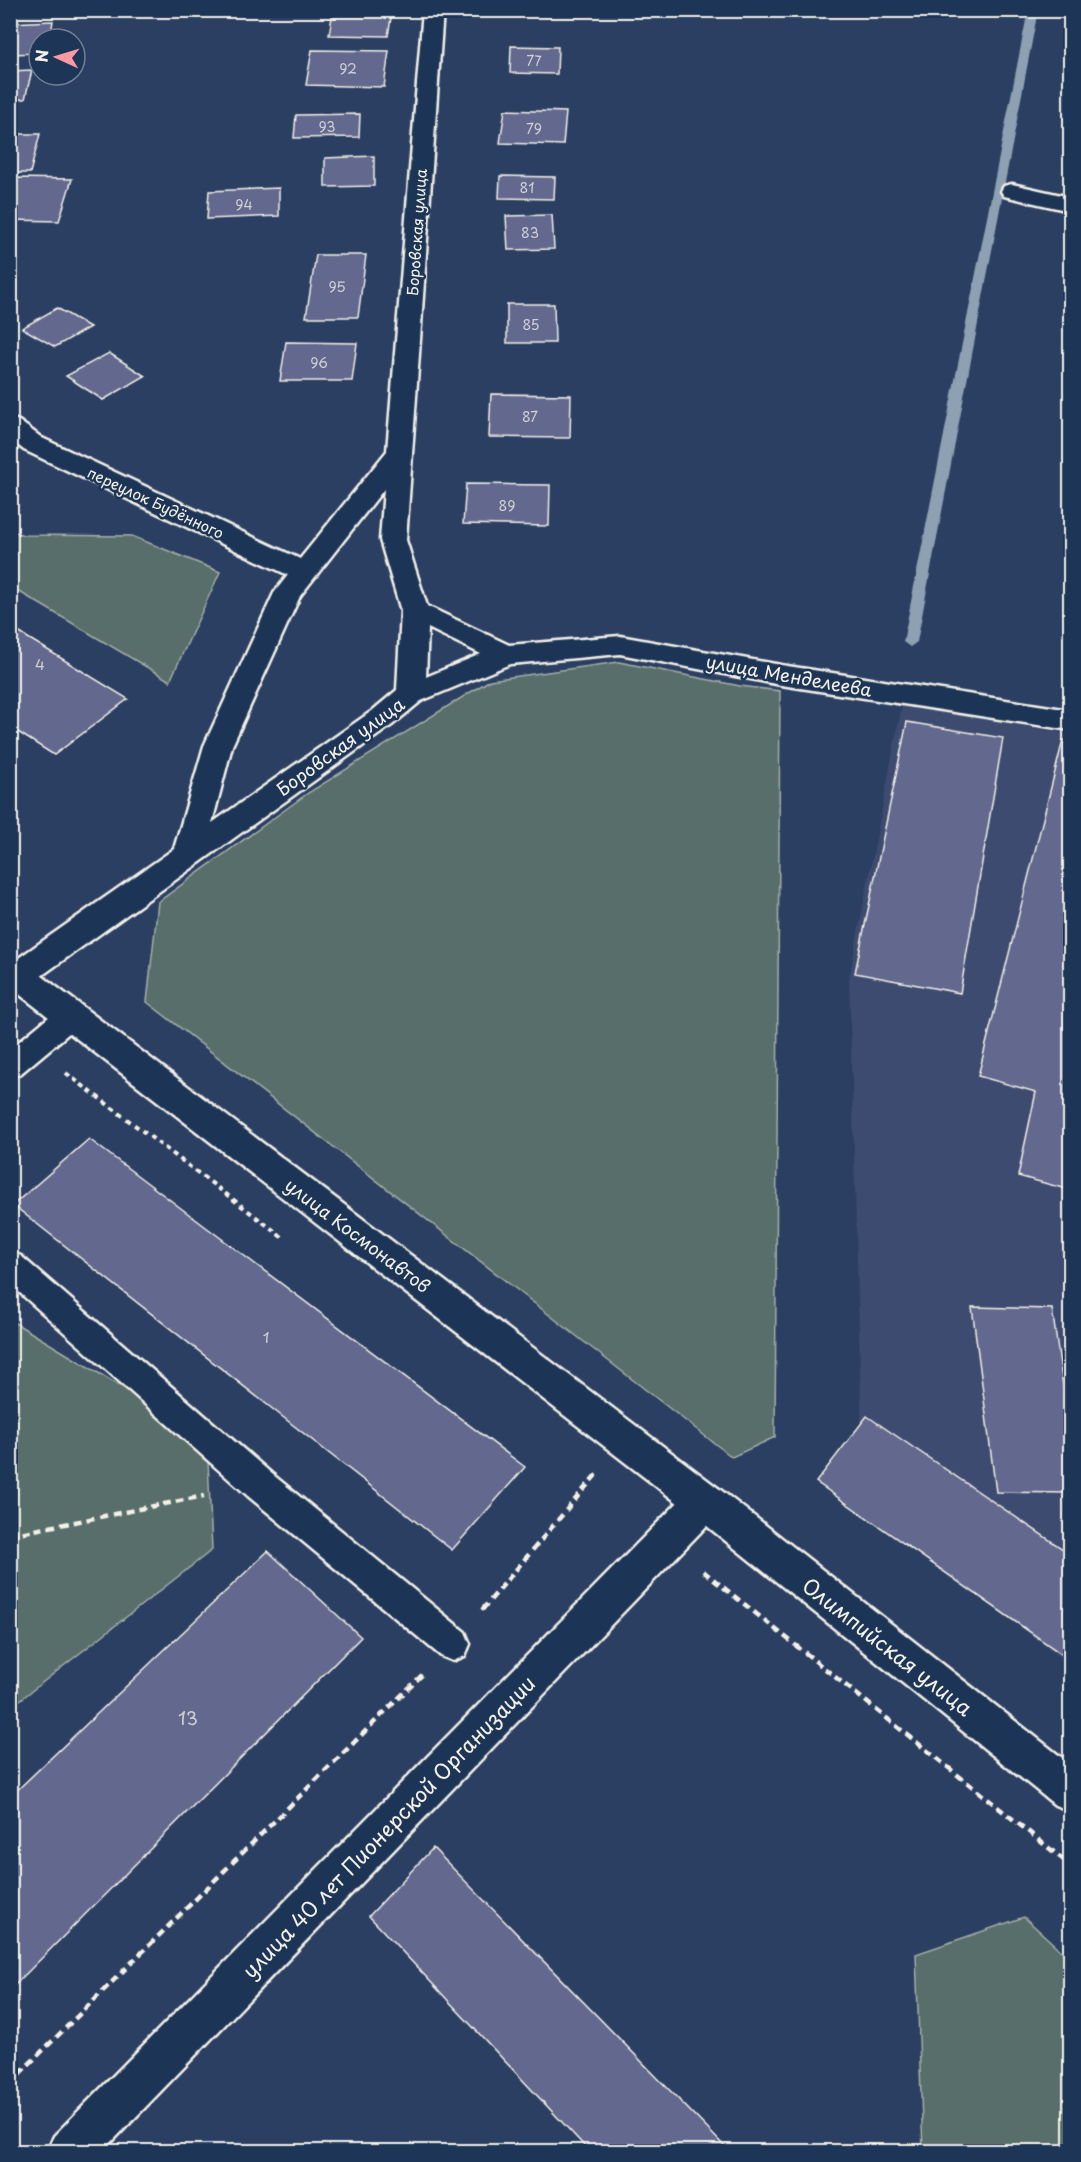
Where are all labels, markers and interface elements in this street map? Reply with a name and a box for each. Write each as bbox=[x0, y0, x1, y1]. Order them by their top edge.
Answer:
north arrow bbox=[27, 27, 87, 87]
text: N bbox=[29, 49, 53, 63]
house number: 77 bbox=[526, 50, 542, 71]
house number: 92 bbox=[339, 58, 357, 79]
house number: 93 bbox=[318, 116, 336, 137]
house number: 79 bbox=[526, 118, 542, 139]
street label: Боровская улица bbox=[400, 167, 432, 296]
house number: 81 bbox=[520, 177, 534, 198]
house number: 94 bbox=[235, 194, 253, 215]
house number: 83 bbox=[521, 222, 539, 243]
house number: 95 bbox=[328, 276, 346, 297]
house number: 85 bbox=[522, 314, 540, 335]
house number: 96 bbox=[310, 352, 328, 373]
house number: 87 bbox=[522, 406, 538, 427]
street label: переулок Будённого bbox=[84, 460, 228, 544]
house number: 89 bbox=[499, 495, 515, 516]
street label: улица Менделеева bbox=[704, 647, 875, 703]
house number: 4 bbox=[35, 652, 45, 675]
street label: Боровская улица bbox=[270, 690, 410, 802]
street label: улица Космонавтов bbox=[280, 1171, 436, 1299]
house number: 1 bbox=[263, 1325, 269, 1348]
street label: Олимпийская улица bbox=[796, 1569, 981, 1723]
street label: улица 40 лет Пионерской Организации bbox=[234, 1667, 542, 1985]
house number: 13 bbox=[178, 1704, 198, 1731]

